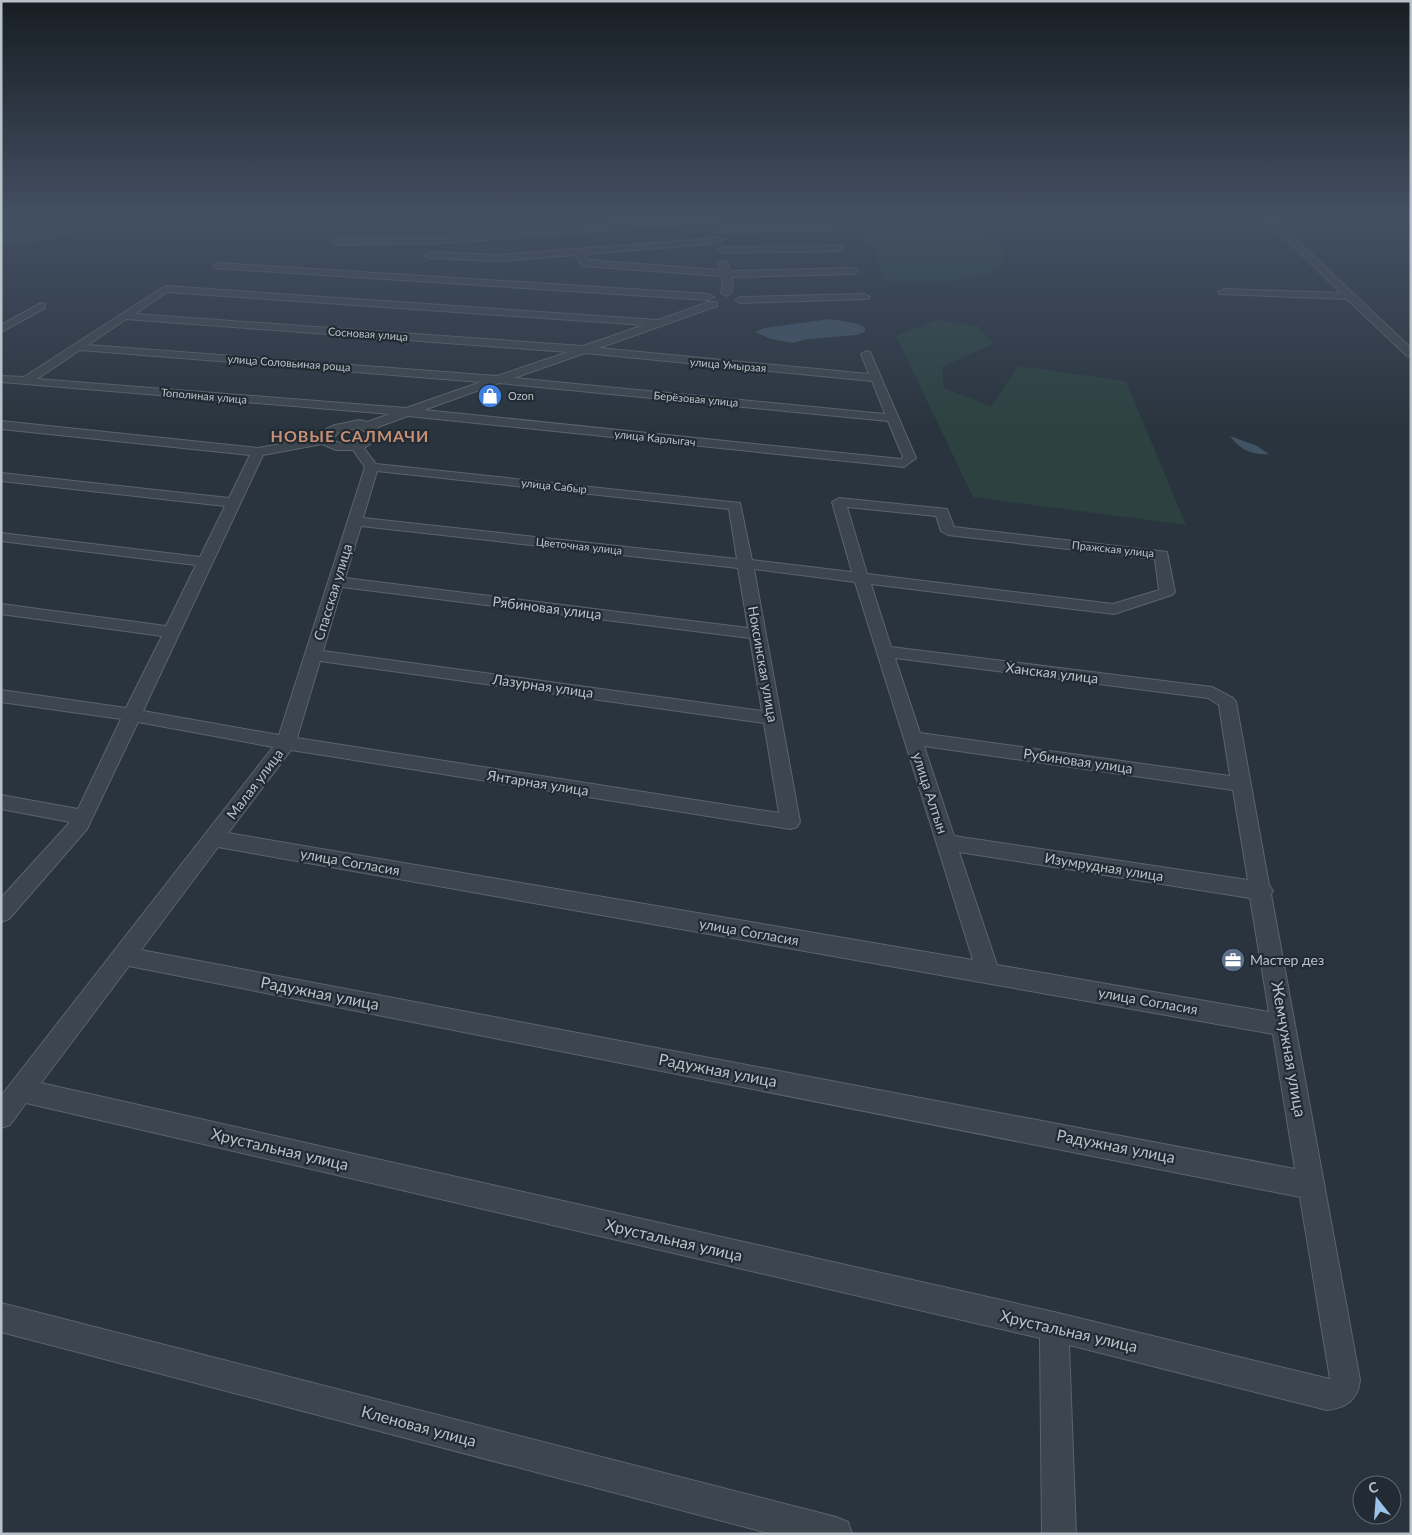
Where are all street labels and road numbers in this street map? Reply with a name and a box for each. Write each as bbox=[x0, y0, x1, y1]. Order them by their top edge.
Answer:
street label: Сосновая улица bbox=[327, 324, 409, 343]
street label: улица Соловьиная роща bbox=[227, 352, 351, 373]
street label: улица Умырзая bbox=[689, 355, 767, 374]
street label: Тополиная улица bbox=[160, 385, 248, 406]
street label: Берёзовая улица bbox=[653, 388, 739, 409]
street label: улица Карлыгач bbox=[614, 427, 696, 448]
street label: улица Сабыр bbox=[520, 476, 588, 495]
street label: Цветочная улица bbox=[535, 534, 623, 557]
street label: Пражская улица bbox=[1071, 538, 1155, 559]
street label: Спасская улица bbox=[310, 541, 355, 642]
street label: Рябиновая улица bbox=[492, 592, 603, 623]
street label: Ноксинская улица bbox=[745, 605, 782, 723]
street label: Ханская улица bbox=[1005, 658, 1100, 687]
street label: Лазурная улица bbox=[491, 670, 595, 701]
street label: Рубиновая улица bbox=[1022, 744, 1134, 777]
street label: Малая улица bbox=[223, 745, 287, 822]
street label: улица Алтын bbox=[909, 750, 952, 836]
street label: Янтарная улица bbox=[485, 766, 590, 799]
street label: улица Согласия bbox=[299, 844, 401, 879]
street label: Изумрудная улица bbox=[1043, 849, 1165, 884]
street label: улица Согласия bbox=[698, 914, 800, 949]
street label: Радужная улица bbox=[259, 972, 381, 1013]
street label: Жемчужная улица bbox=[1268, 980, 1311, 1118]
street label: улица Согласия bbox=[1097, 983, 1199, 1018]
street label: Радужная улица bbox=[657, 1049, 779, 1090]
street label: Хрустальная улица bbox=[210, 1123, 351, 1174]
street label: Радужная улица bbox=[1055, 1125, 1177, 1166]
street label: Хрустальная улица bbox=[604, 1214, 745, 1265]
street label: Хрустальная улица bbox=[999, 1305, 1140, 1356]
street label: Кленовая улица bbox=[360, 1401, 479, 1450]

